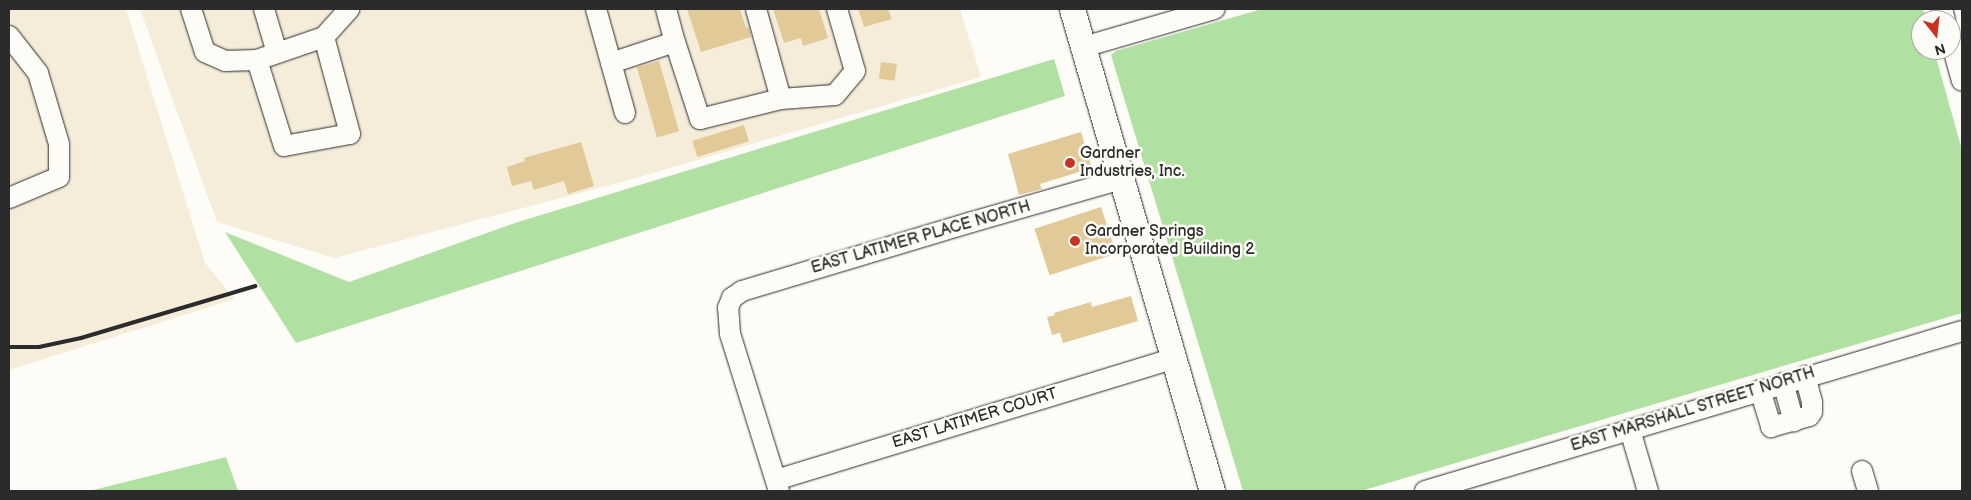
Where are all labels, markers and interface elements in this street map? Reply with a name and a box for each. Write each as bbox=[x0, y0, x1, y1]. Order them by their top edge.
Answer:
north arrow bbox=[1911, 10, 1961, 60]
text: N bbox=[1933, 39, 1947, 59]
place label: Gardner Industries, Inc. bbox=[1080, 144, 1184, 182]
marker: Gardner Industries, Inc. bbox=[1064, 157, 1076, 169]
street label: EAST LATIMER PLACE NORTH bbox=[809, 197, 1033, 279]
place label: Gardner Springs Incorporated Building 2 bbox=[1085, 222, 1255, 260]
marker: Gardner Springs Incorporated Building 2 bbox=[1069, 235, 1081, 247]
street label: EAST MARSHALL STREET NORTH bbox=[1568, 364, 1818, 456]
street label: EAST LATIMER COURT bbox=[890, 385, 1060, 453]

